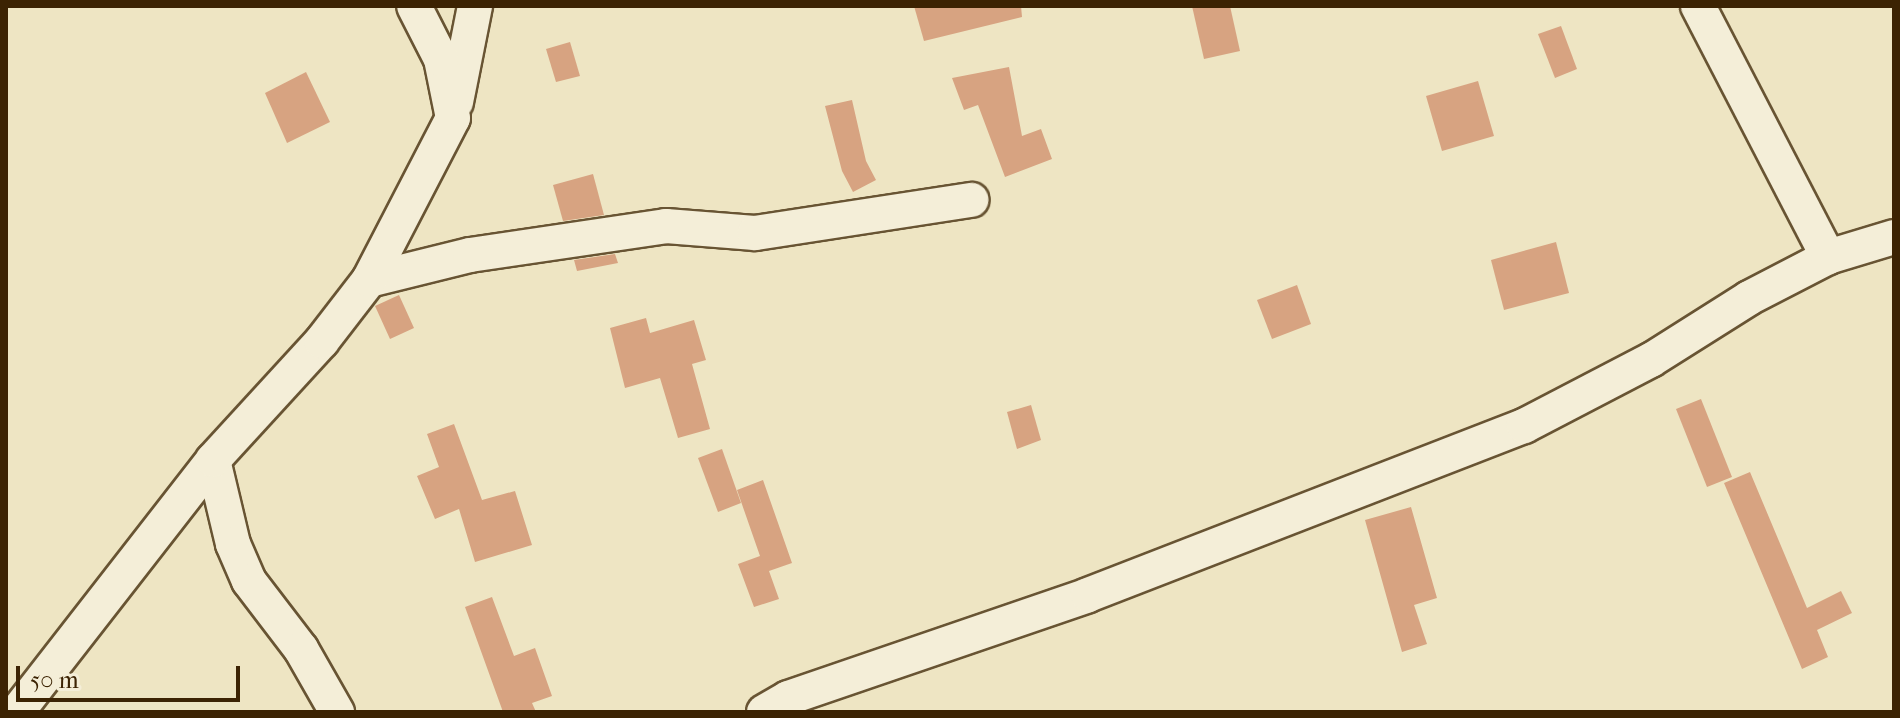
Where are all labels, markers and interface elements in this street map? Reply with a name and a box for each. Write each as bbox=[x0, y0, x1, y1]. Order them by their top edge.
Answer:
scale bar bbox=[20, 650, 244, 700]
text: 50 m bbox=[30, 666, 79, 694]

